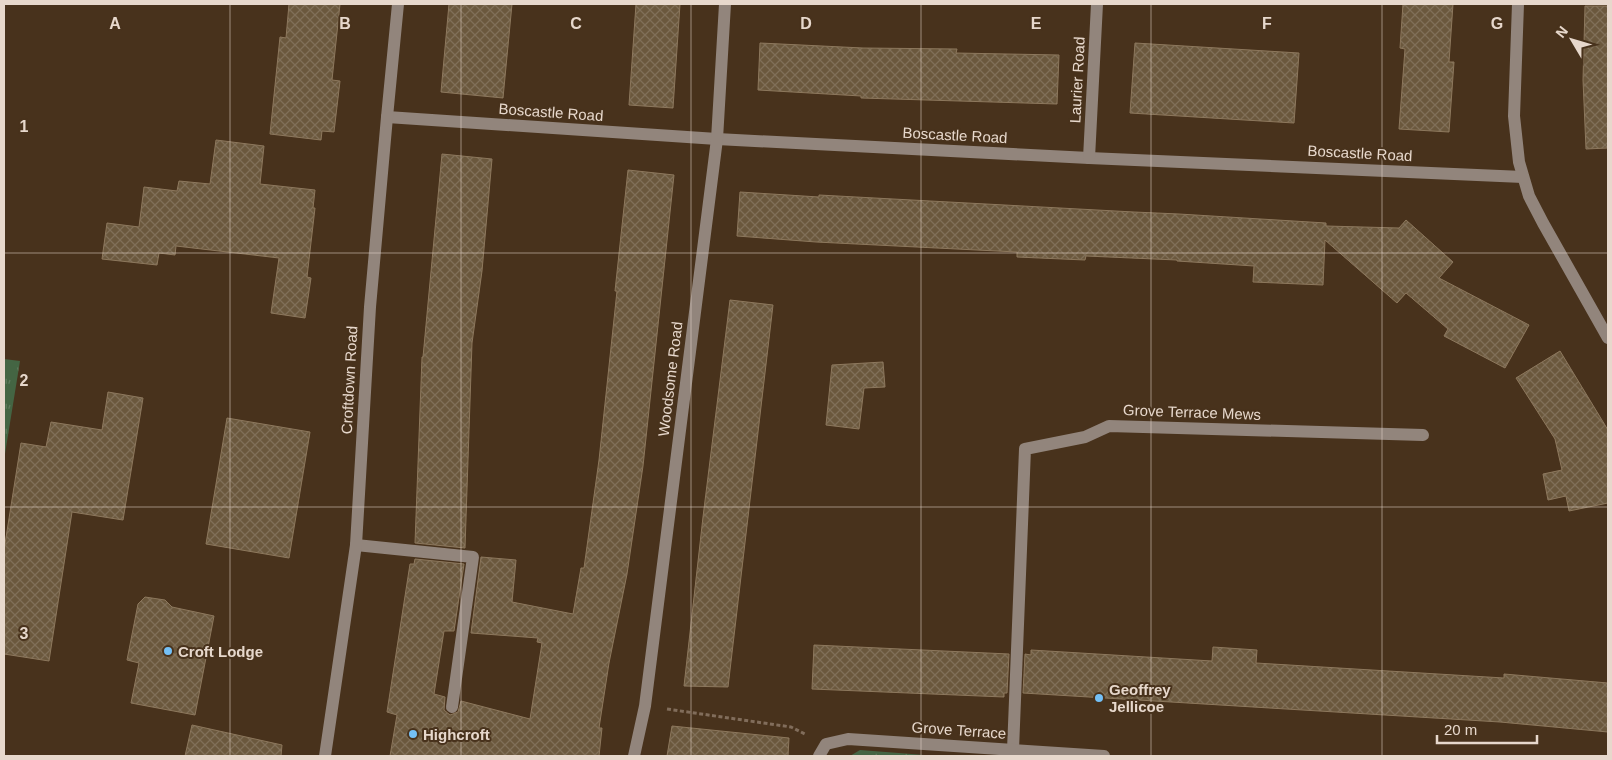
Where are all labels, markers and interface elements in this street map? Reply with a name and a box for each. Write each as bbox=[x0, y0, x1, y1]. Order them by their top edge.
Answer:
text: A bbox=[109, 15, 121, 32]
text: B bbox=[339, 15, 351, 32]
text: C bbox=[570, 15, 582, 32]
text: D bbox=[800, 15, 812, 32]
text: E bbox=[1031, 15, 1042, 32]
text: F bbox=[1262, 15, 1272, 32]
text: G bbox=[1491, 15, 1503, 32]
north arrow bbox=[1547, 15, 1597, 65]
text: N bbox=[1552, 23, 1571, 41]
street label: Laurier Road bbox=[1066, 36, 1088, 124]
street label: Boscastle Road bbox=[498, 100, 604, 124]
text: 1 bbox=[20, 118, 29, 135]
street label: Boscastle Road bbox=[902, 124, 1008, 146]
street label: Boscastle Road bbox=[1307, 142, 1413, 164]
street label: Woodsome Road bbox=[655, 321, 685, 437]
street label: Croftdown Road bbox=[338, 325, 360, 435]
text: 2 bbox=[20, 372, 29, 389]
street label: Grove Terrace Mews bbox=[1123, 401, 1261, 423]
text: 3 bbox=[20, 625, 29, 642]
place label: Croft Lodge bbox=[178, 643, 263, 660]
marker: Croft Lodge bbox=[162, 645, 174, 657]
place label: Geoffrey Jellicoe bbox=[1109, 681, 1171, 715]
marker: Geoffrey Jellicoe bbox=[1093, 692, 1105, 704]
scale bar bbox=[1437, 712, 1537, 744]
street label: Grove Terrace bbox=[911, 718, 1007, 742]
text: 20 m bbox=[1444, 721, 1477, 738]
place label: Highcroft bbox=[423, 726, 490, 743]
marker: Highcroft bbox=[407, 728, 419, 740]

